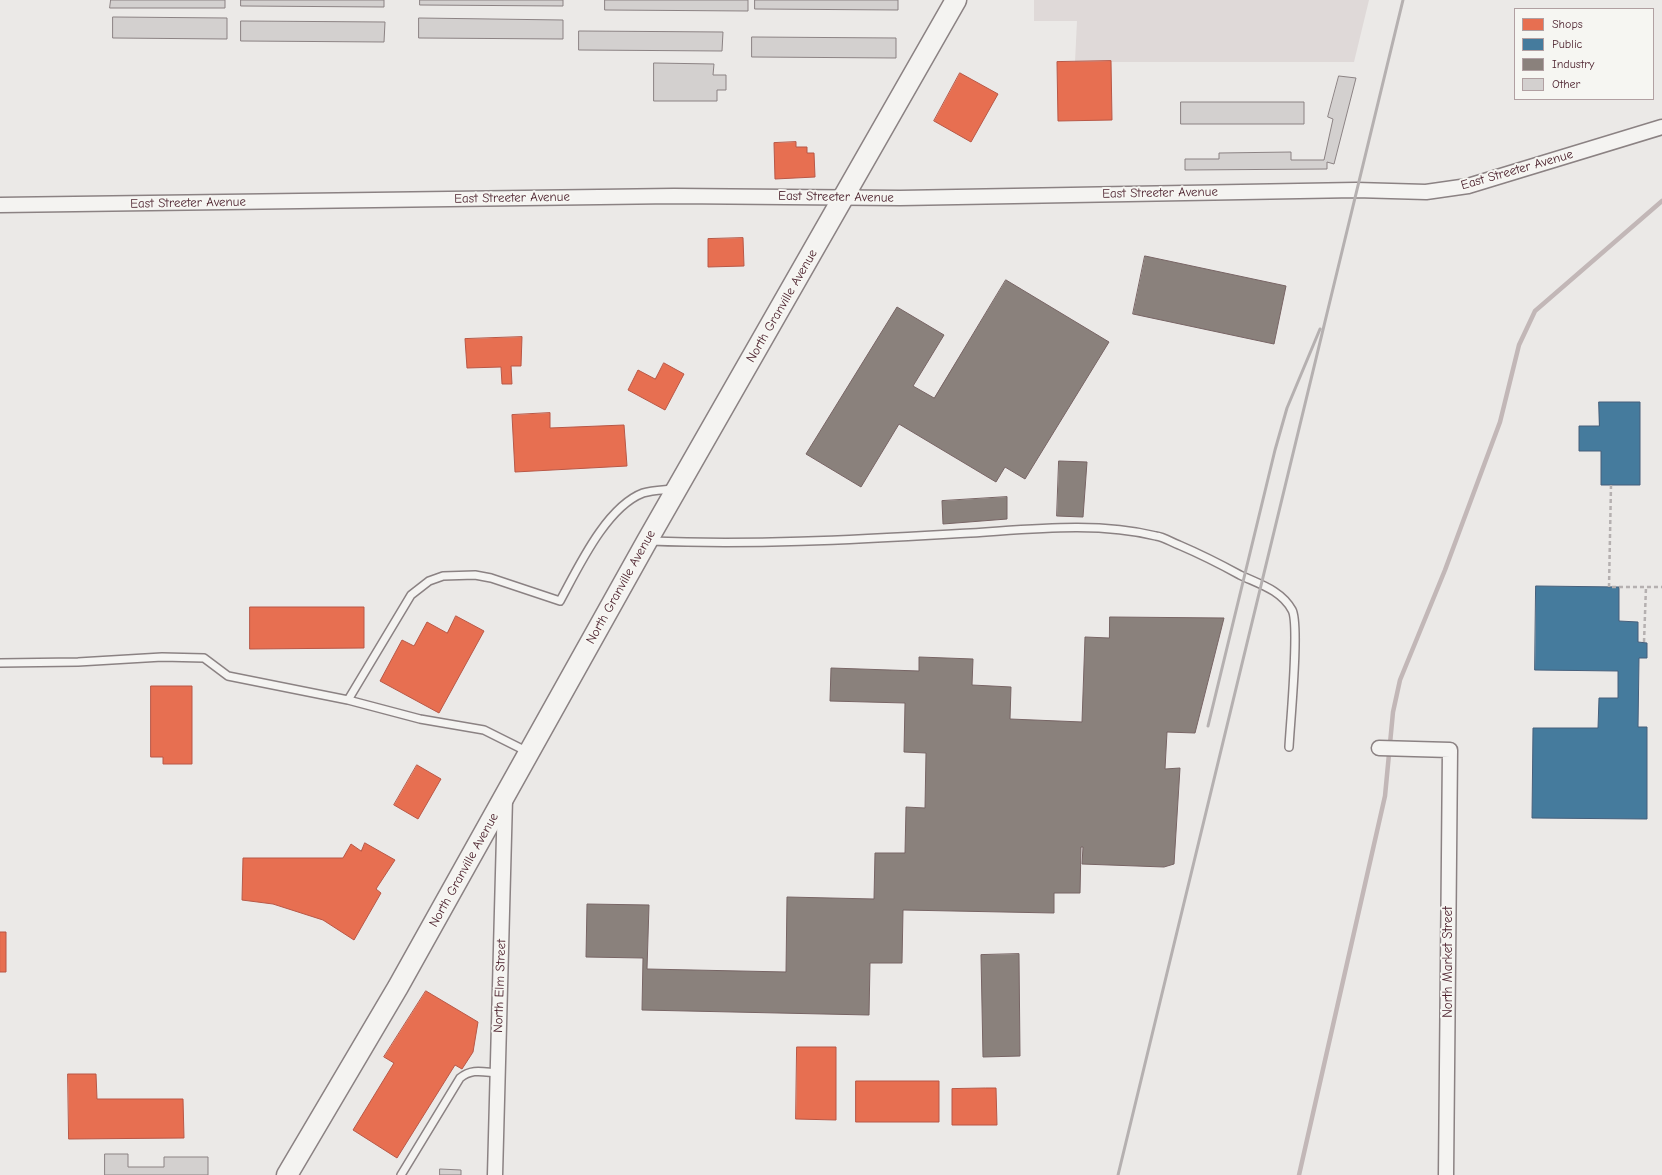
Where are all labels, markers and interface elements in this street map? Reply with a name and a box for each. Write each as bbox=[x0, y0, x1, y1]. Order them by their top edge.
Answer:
legend bbox=[1514, 8, 1654, 100]
text: Shops bbox=[1552, 17, 1583, 31]
text: Public bbox=[1552, 37, 1582, 51]
text: Industry bbox=[1552, 57, 1594, 71]
text: Other bbox=[1552, 77, 1580, 91]
street label: East Streeter Avenue bbox=[1459, 147, 1575, 193]
street label: East Streeter Avenue bbox=[1102, 184, 1218, 202]
street label: East Streeter Avenue bbox=[778, 188, 894, 206]
street label: East Streeter Avenue bbox=[454, 189, 570, 207]
street label: East Streeter Avenue bbox=[130, 194, 246, 212]
street label: North Granville Avenue bbox=[743, 247, 821, 365]
street label: North Granville Avenue bbox=[583, 527, 659, 647]
street label: North Granville Avenue bbox=[426, 810, 502, 930]
street label: North Market Street bbox=[1440, 906, 1456, 1018]
street label: North Elm Street bbox=[491, 939, 509, 1033]

